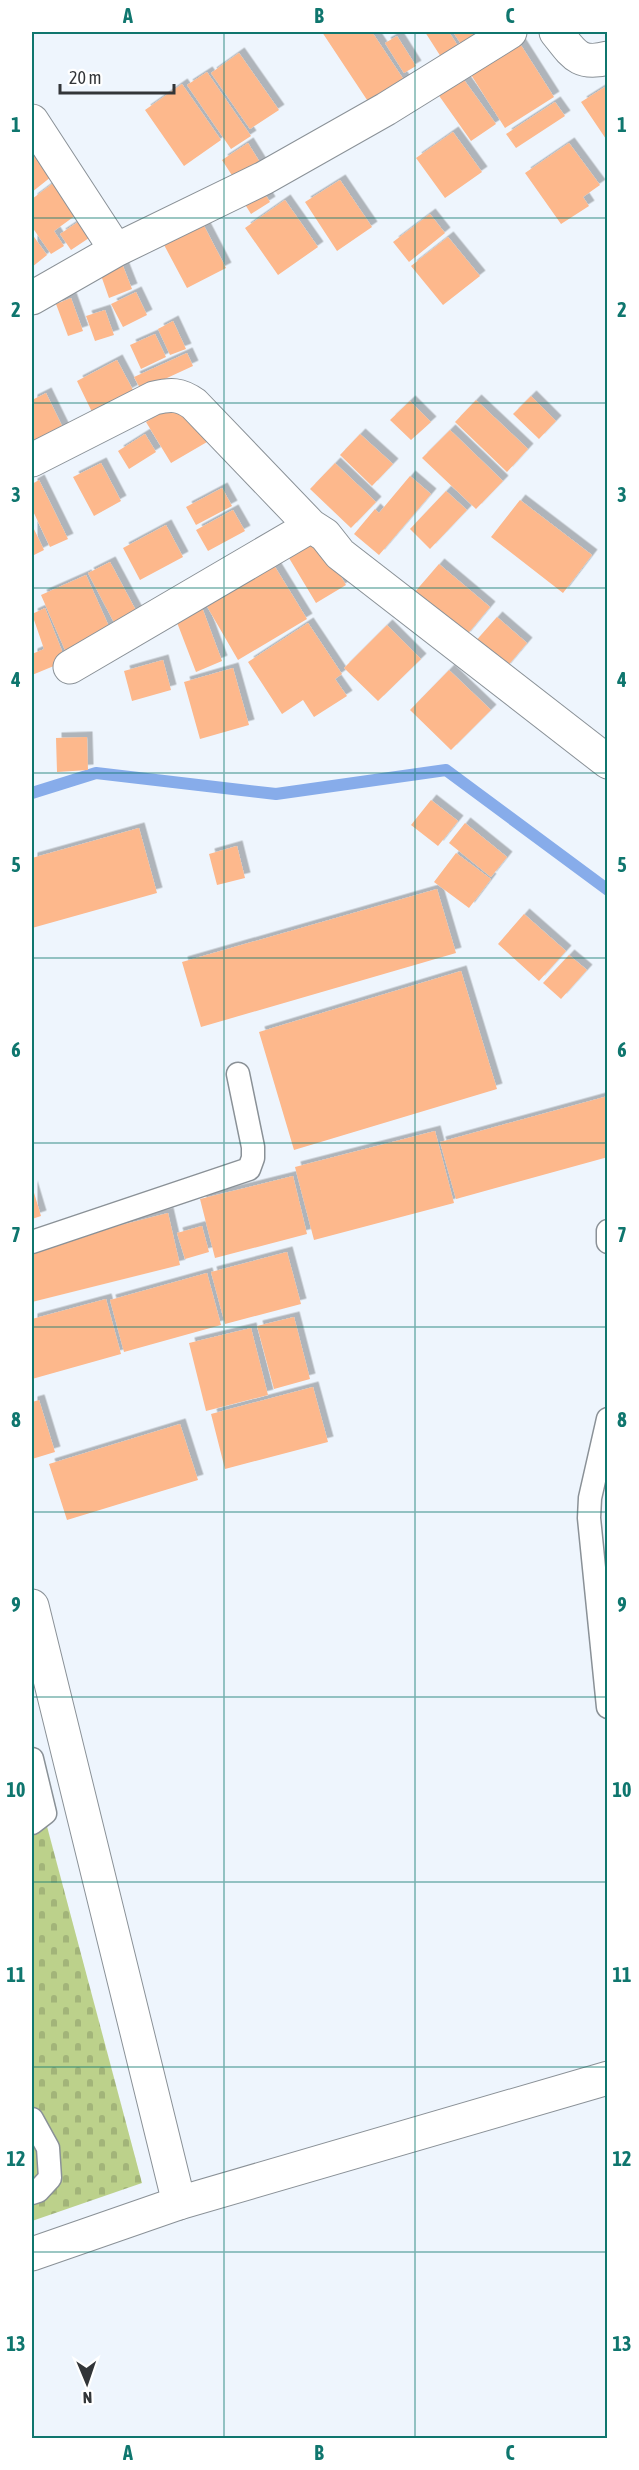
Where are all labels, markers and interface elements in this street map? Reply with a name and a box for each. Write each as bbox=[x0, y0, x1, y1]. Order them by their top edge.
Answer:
text: A bbox=[122, 4, 133, 27]
text: B bbox=[314, 4, 324, 27]
text: C bbox=[506, 4, 515, 27]
scale bar bbox=[60, 57, 174, 95]
text: 20 m bbox=[69, 67, 101, 88]
text: 1 bbox=[11, 113, 21, 136]
text: 1 bbox=[617, 113, 627, 136]
text: 2 bbox=[11, 298, 21, 321]
text: 2 bbox=[617, 298, 627, 321]
text: 3 bbox=[11, 483, 21, 506]
text: 3 bbox=[617, 483, 627, 506]
text: 4 bbox=[10, 668, 21, 691]
text: 4 bbox=[616, 668, 627, 691]
text: 5 bbox=[11, 853, 21, 876]
text: 5 bbox=[617, 853, 627, 876]
text: 6 bbox=[11, 1038, 21, 1061]
text: 6 bbox=[617, 1038, 627, 1061]
text: 7 bbox=[11, 1223, 21, 1246]
text: 7 bbox=[617, 1223, 627, 1246]
text: 8 bbox=[11, 1408, 21, 1431]
text: 8 bbox=[617, 1408, 627, 1431]
text: 9 bbox=[11, 1593, 21, 1616]
text: 9 bbox=[617, 1593, 627, 1616]
text: 10 bbox=[7, 1778, 25, 1801]
text: 10 bbox=[613, 1778, 631, 1801]
text: 11 bbox=[7, 1963, 25, 1986]
text: 11 bbox=[613, 1963, 631, 1986]
text: 12 bbox=[7, 2147, 25, 2170]
text: 12 bbox=[613, 2147, 631, 2170]
text: 13 bbox=[7, 2332, 25, 2355]
text: 13 bbox=[613, 2332, 631, 2355]
north arrow bbox=[57, 2353, 117, 2413]
text: N bbox=[82, 2389, 93, 2407]
text: A bbox=[122, 2441, 133, 2464]
text: B bbox=[314, 2441, 324, 2464]
text: C bbox=[506, 2441, 515, 2464]

